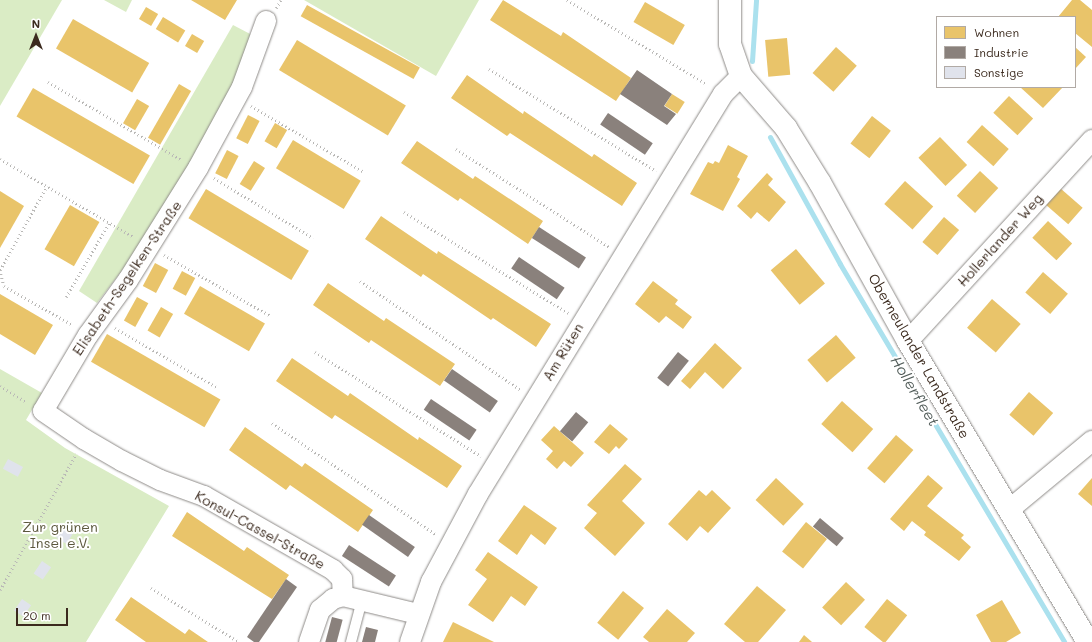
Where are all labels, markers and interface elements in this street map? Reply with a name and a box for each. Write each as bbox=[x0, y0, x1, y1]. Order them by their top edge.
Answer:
north arrow bbox=[16, 16, 56, 56]
text: N bbox=[32, 16, 40, 31]
legend bbox=[936, 16, 1076, 88]
text: Wohnen bbox=[974, 24, 1019, 40]
text: Industrie bbox=[974, 44, 1028, 60]
text: Sonstige bbox=[974, 64, 1024, 80]
street label: Hollerlander Weg bbox=[954, 190, 1046, 290]
street label: Elisabeth-Segelken-Straße bbox=[69, 198, 185, 358]
street label: Oberneulander Landstraße bbox=[865, 270, 973, 442]
street label: Am Rüten bbox=[539, 320, 587, 384]
water label: Hollerfleet bbox=[887, 353, 943, 429]
street label: Konsul-Cassel-Straße bbox=[192, 487, 328, 573]
park label: Zur grünen Insel e.V. bbox=[22, 519, 98, 552]
scale bar bbox=[18, 600, 70, 626]
text: 20 m bbox=[23, 607, 51, 623]

